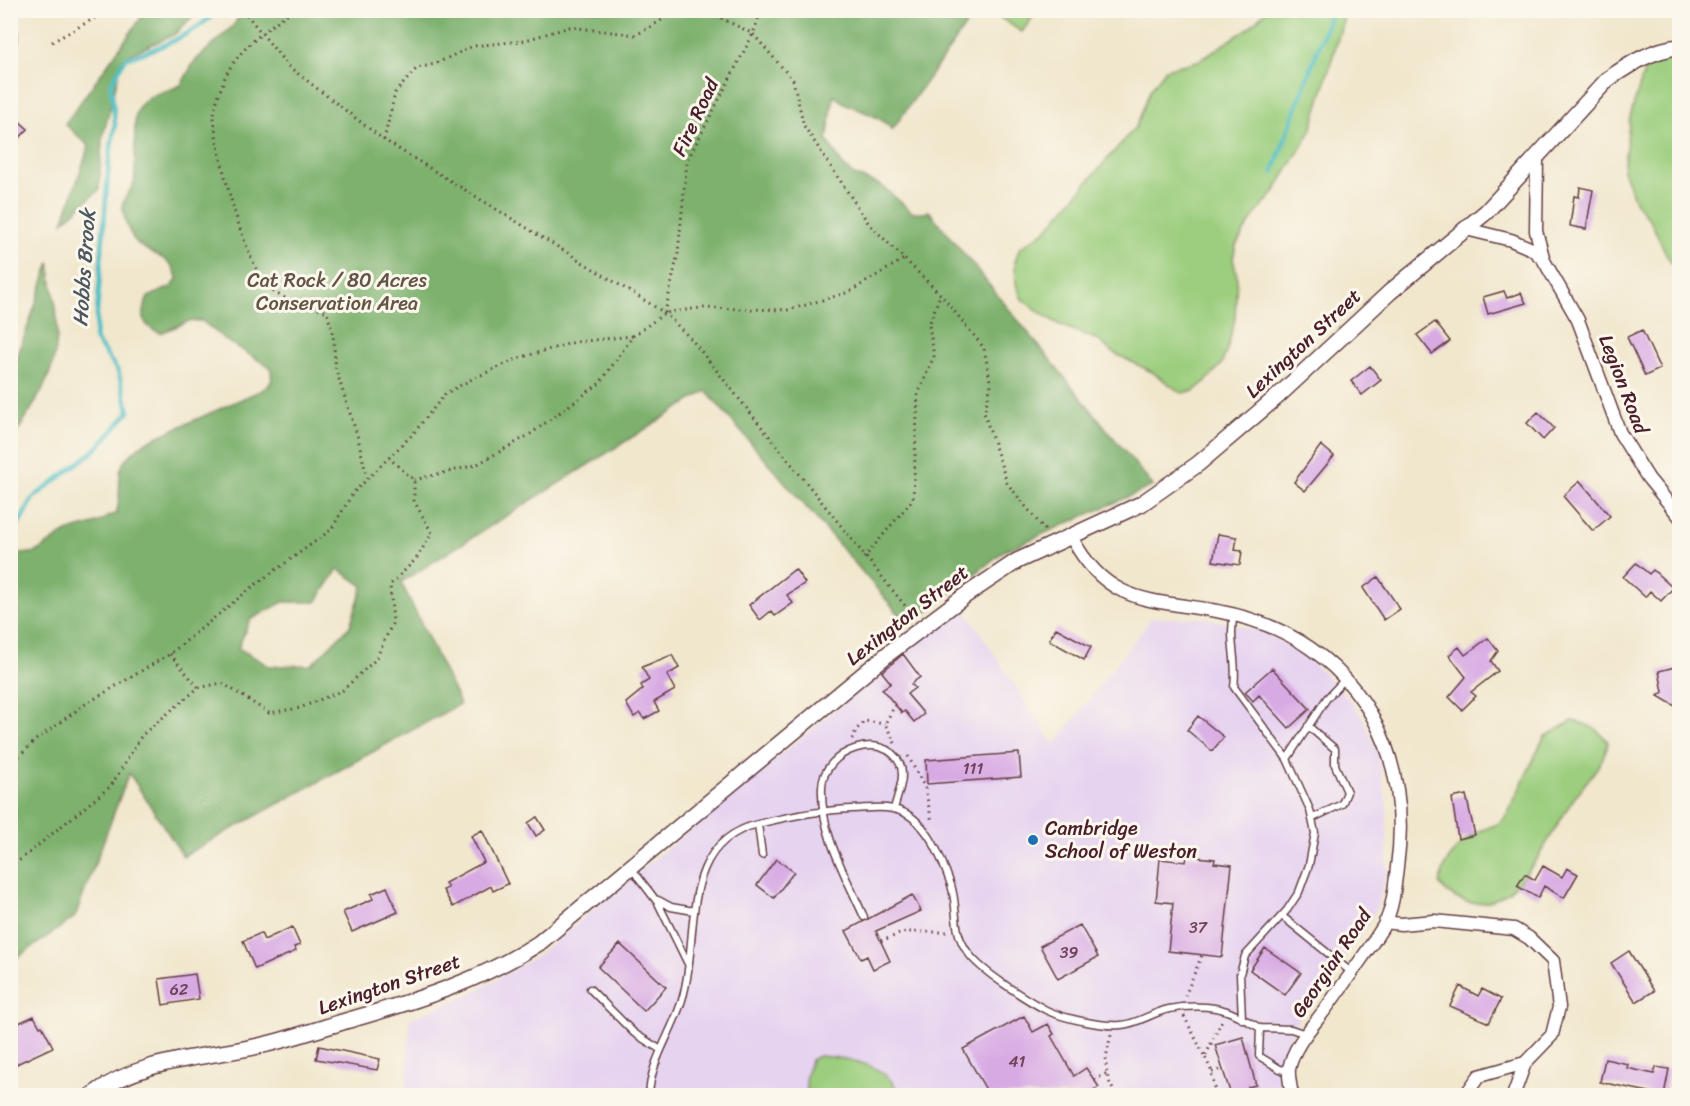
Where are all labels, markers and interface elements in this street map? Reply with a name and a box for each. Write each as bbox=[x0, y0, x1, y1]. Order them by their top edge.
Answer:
street label: Fire Road bbox=[662, 71, 729, 162]
water label: Hobbs Brook bbox=[61, 206, 107, 328]
park label: Cat Rock / 80 Acres Conservation Area bbox=[247, 263, 427, 321]
street label: Lexington Street bbox=[1237, 280, 1370, 407]
street label: Legion Road bbox=[1589, 329, 1659, 440]
street label: Lexington Street bbox=[838, 556, 977, 675]
house number: 111 bbox=[963, 754, 983, 783]
place label: Cambridge School of Weston bbox=[1045, 811, 1197, 869]
marker: Cambridge School of Weston bbox=[1026, 833, 1040, 847]
street label: Georgian Road bbox=[1282, 900, 1382, 1025]
house number: 37 bbox=[1189, 913, 1208, 942]
house number: 39 bbox=[1060, 938, 1078, 967]
street label: Lexington Street bbox=[313, 944, 465, 1025]
house number: 62 bbox=[170, 975, 188, 1004]
house number: 41 bbox=[1009, 1047, 1026, 1076]

